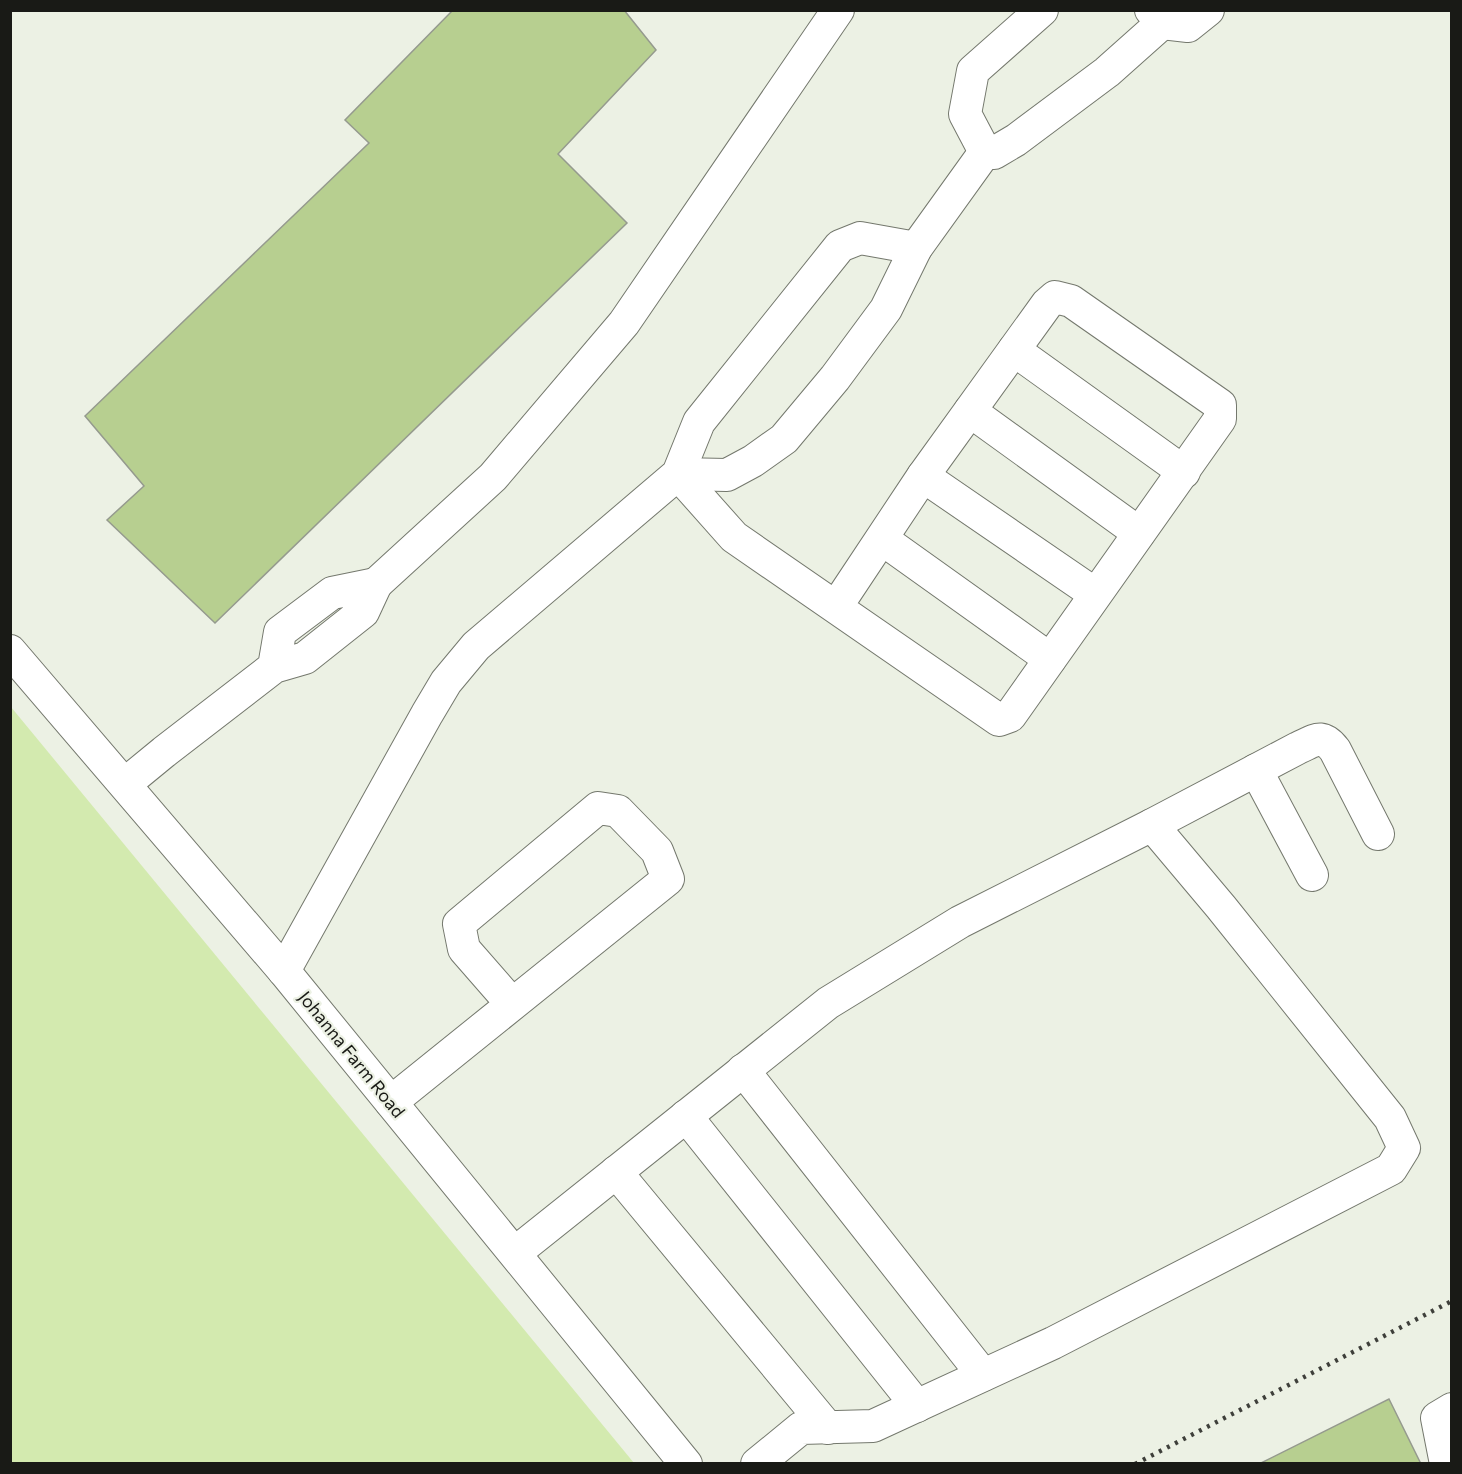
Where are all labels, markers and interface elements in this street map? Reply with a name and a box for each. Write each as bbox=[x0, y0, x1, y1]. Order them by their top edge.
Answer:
street label: Johanna Farm Road bbox=[294, 986, 410, 1122]

